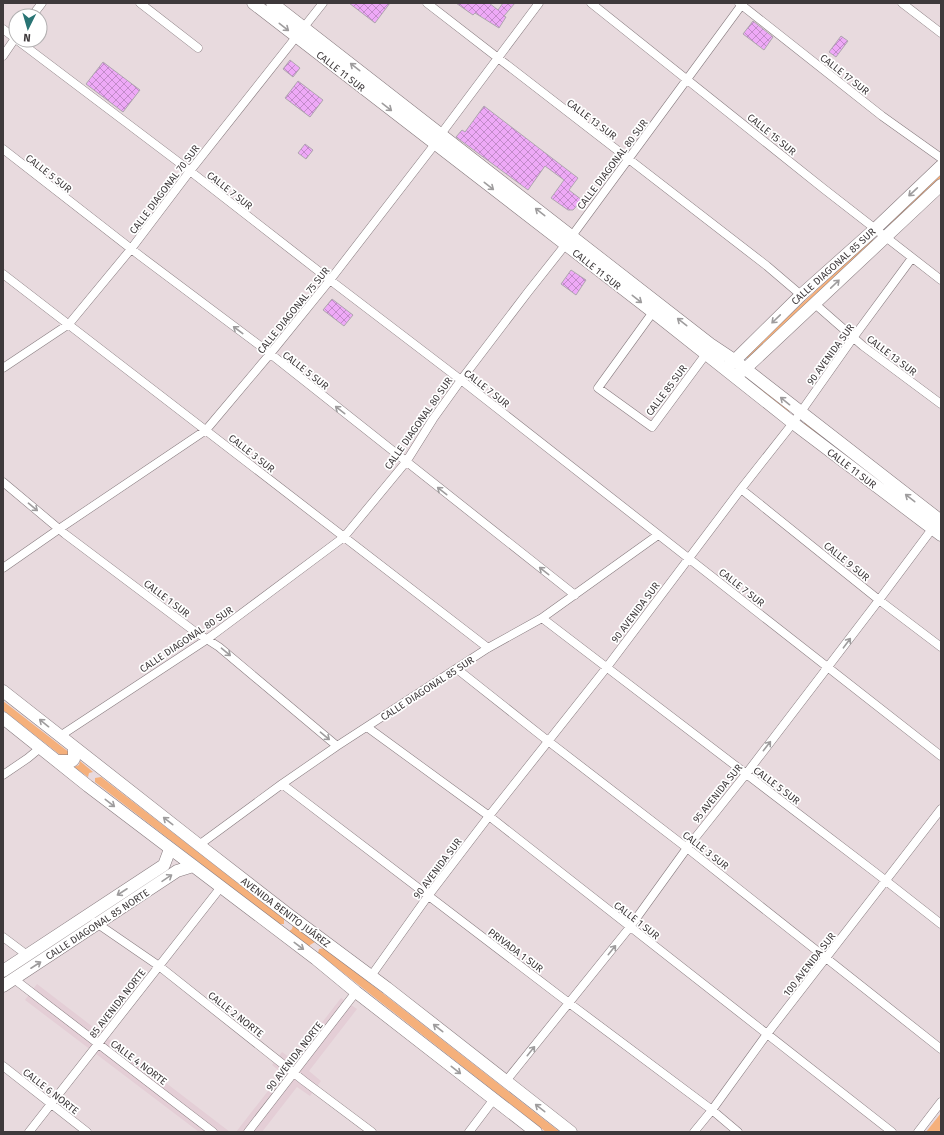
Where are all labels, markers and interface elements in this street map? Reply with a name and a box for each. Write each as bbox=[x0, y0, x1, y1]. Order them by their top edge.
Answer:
north arrow bbox=[8, 8, 48, 48]
one-way arrow bbox=[278, 23, 289, 31]
text: N bbox=[23, 31, 31, 44]
street label: CALLE 11 SUR bbox=[314, 49, 367, 95]
street label: CALLE 17 SUR bbox=[818, 52, 871, 98]
one-way arrow bbox=[350, 63, 361, 71]
street label: CALLE 13 SUR bbox=[564, 97, 619, 142]
one-way arrow bbox=[381, 102, 392, 111]
street label: CALLE 15 SUR bbox=[745, 111, 798, 158]
street label: CALLE DIAGONAL 80 SUR bbox=[575, 117, 651, 212]
street label: CALLE DIAGONAL 70 SUR bbox=[127, 143, 202, 237]
street label: CALLE 5 SUR bbox=[23, 152, 74, 195]
street label: CALLE 7 SUR bbox=[204, 169, 255, 212]
one-way arrow bbox=[484, 182, 495, 190]
one-way arrow bbox=[908, 188, 918, 197]
one-way arrow bbox=[535, 208, 546, 217]
street label: CALLE DIAGONAL 85 SUR bbox=[789, 226, 878, 308]
street label: CALLE 11 SUR bbox=[570, 247, 623, 293]
street label: CALLE DIAGONAL 75 SUR bbox=[255, 265, 332, 356]
one-way arrow bbox=[830, 279, 840, 289]
one-way arrow bbox=[631, 295, 642, 304]
one-way arrow bbox=[771, 314, 781, 324]
one-way arrow bbox=[677, 318, 688, 326]
street label: 90 AVENIDA SUR bbox=[805, 322, 857, 387]
one-way arrow bbox=[233, 325, 244, 334]
street label: CALLE 13 SUR bbox=[864, 333, 919, 378]
street label: CALLE 5 SUR bbox=[280, 349, 331, 392]
street label: CALLE 85 SUR bbox=[644, 363, 690, 418]
street label: CALLE 7 SUR bbox=[461, 367, 512, 410]
street label: CALLE DIAGONAL 80 SUR bbox=[382, 375, 455, 472]
one-way arrow bbox=[780, 397, 791, 405]
one-way arrow bbox=[335, 406, 346, 415]
street label: CALLE 3 SUR bbox=[226, 432, 277, 475]
street label: CALLE 11 SUR bbox=[824, 446, 878, 491]
one-way arrow bbox=[437, 487, 448, 495]
one-way arrow bbox=[905, 493, 916, 502]
one-way arrow bbox=[27, 503, 38, 512]
street label: CALLE 9 SUR bbox=[821, 540, 872, 584]
street label: CALLE 7 SUR bbox=[716, 566, 767, 609]
one-way arrow bbox=[539, 567, 550, 576]
street label: CALLE 1 SUR bbox=[141, 578, 192, 620]
street label: 90 AVENIDA SUR bbox=[609, 580, 662, 645]
street label: CALLE DIAGONAL 80 SUR bbox=[138, 604, 235, 675]
one-way arrow bbox=[842, 638, 851, 649]
one-way arrow bbox=[221, 648, 231, 657]
street label: CALLE DIAGONAL 85 SUR bbox=[379, 654, 477, 724]
one-way arrow bbox=[39, 719, 49, 728]
one-way arrow bbox=[320, 732, 331, 741]
one-way arrow bbox=[763, 741, 772, 752]
street label: 95 AVENIDA SUR bbox=[690, 762, 745, 825]
street label: CALLE 5 SUR bbox=[751, 764, 802, 807]
one-way arrow bbox=[105, 799, 116, 807]
one-way arrow bbox=[162, 817, 173, 826]
street label: CALLE 3 SUR bbox=[680, 829, 731, 872]
street label: 90 AVENIDA SUR bbox=[411, 836, 464, 901]
one-way arrow bbox=[162, 873, 173, 882]
street label: AVENIDA BENITO JUÁREZ bbox=[238, 874, 334, 950]
street label: CALLE DIAGONAL 85 NORTE bbox=[44, 887, 152, 963]
one-way arrow bbox=[117, 888, 128, 896]
street label: CALLE 1 SUR bbox=[611, 899, 662, 942]
street label: PRIVADA 1 SUR bbox=[486, 926, 545, 975]
street label: 100 AVENIDA SUR bbox=[781, 930, 838, 999]
one-way arrow bbox=[293, 942, 304, 950]
one-way arrow bbox=[608, 944, 616, 955]
one-way arrow bbox=[30, 961, 41, 969]
street label: 85 AVENIDA NORTE bbox=[87, 967, 148, 1041]
street label: CALLE 2 NORTE bbox=[205, 989, 265, 1040]
street label: 90 AVENIDA NORTE bbox=[264, 1020, 326, 1094]
one-way arrow bbox=[432, 1023, 443, 1032]
street label: CALLE 4 NORTE bbox=[108, 1038, 169, 1088]
one-way arrow bbox=[526, 1046, 535, 1056]
one-way arrow bbox=[450, 1065, 461, 1074]
street label: CALLE 6 NORTE bbox=[20, 1066, 81, 1117]
one-way arrow bbox=[535, 1104, 546, 1112]

